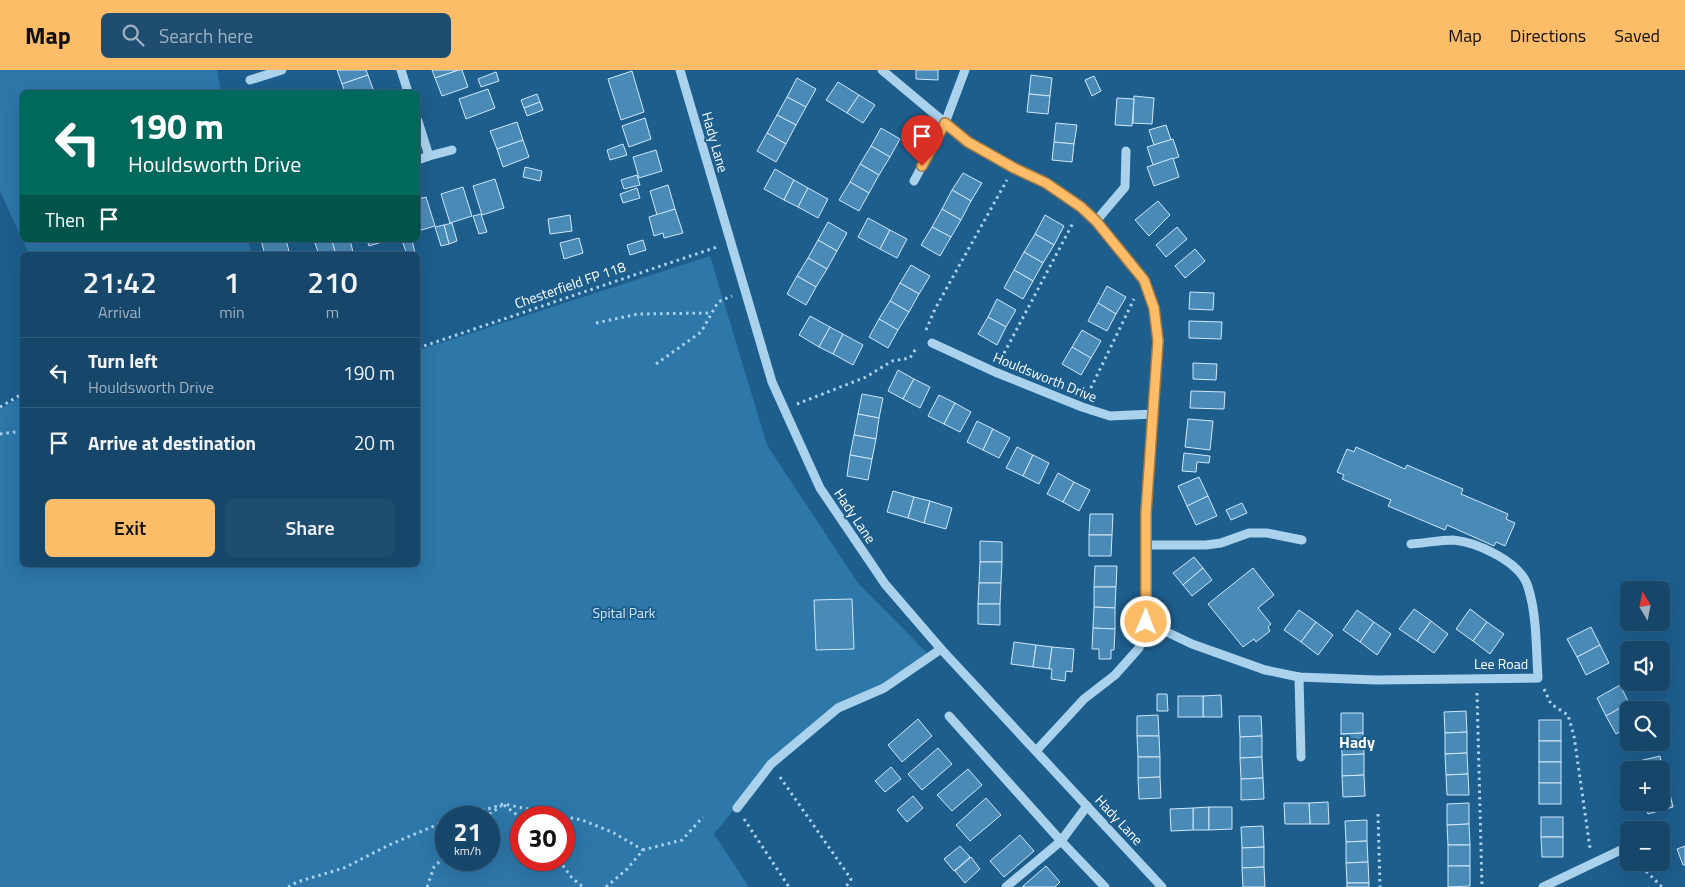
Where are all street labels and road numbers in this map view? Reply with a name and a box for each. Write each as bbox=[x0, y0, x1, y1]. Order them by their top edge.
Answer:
street label: Hady Lane bbox=[697, 109, 734, 175]
street label: Chesterfield FP 118 bbox=[511, 256, 628, 313]
street label: Houldsworth Drive bbox=[990, 346, 1100, 407]
street label: Hady Lane bbox=[829, 484, 881, 547]
street label: Lee Road bbox=[1474, 653, 1528, 674]
street label: Hady Lane bbox=[1091, 790, 1148, 850]

